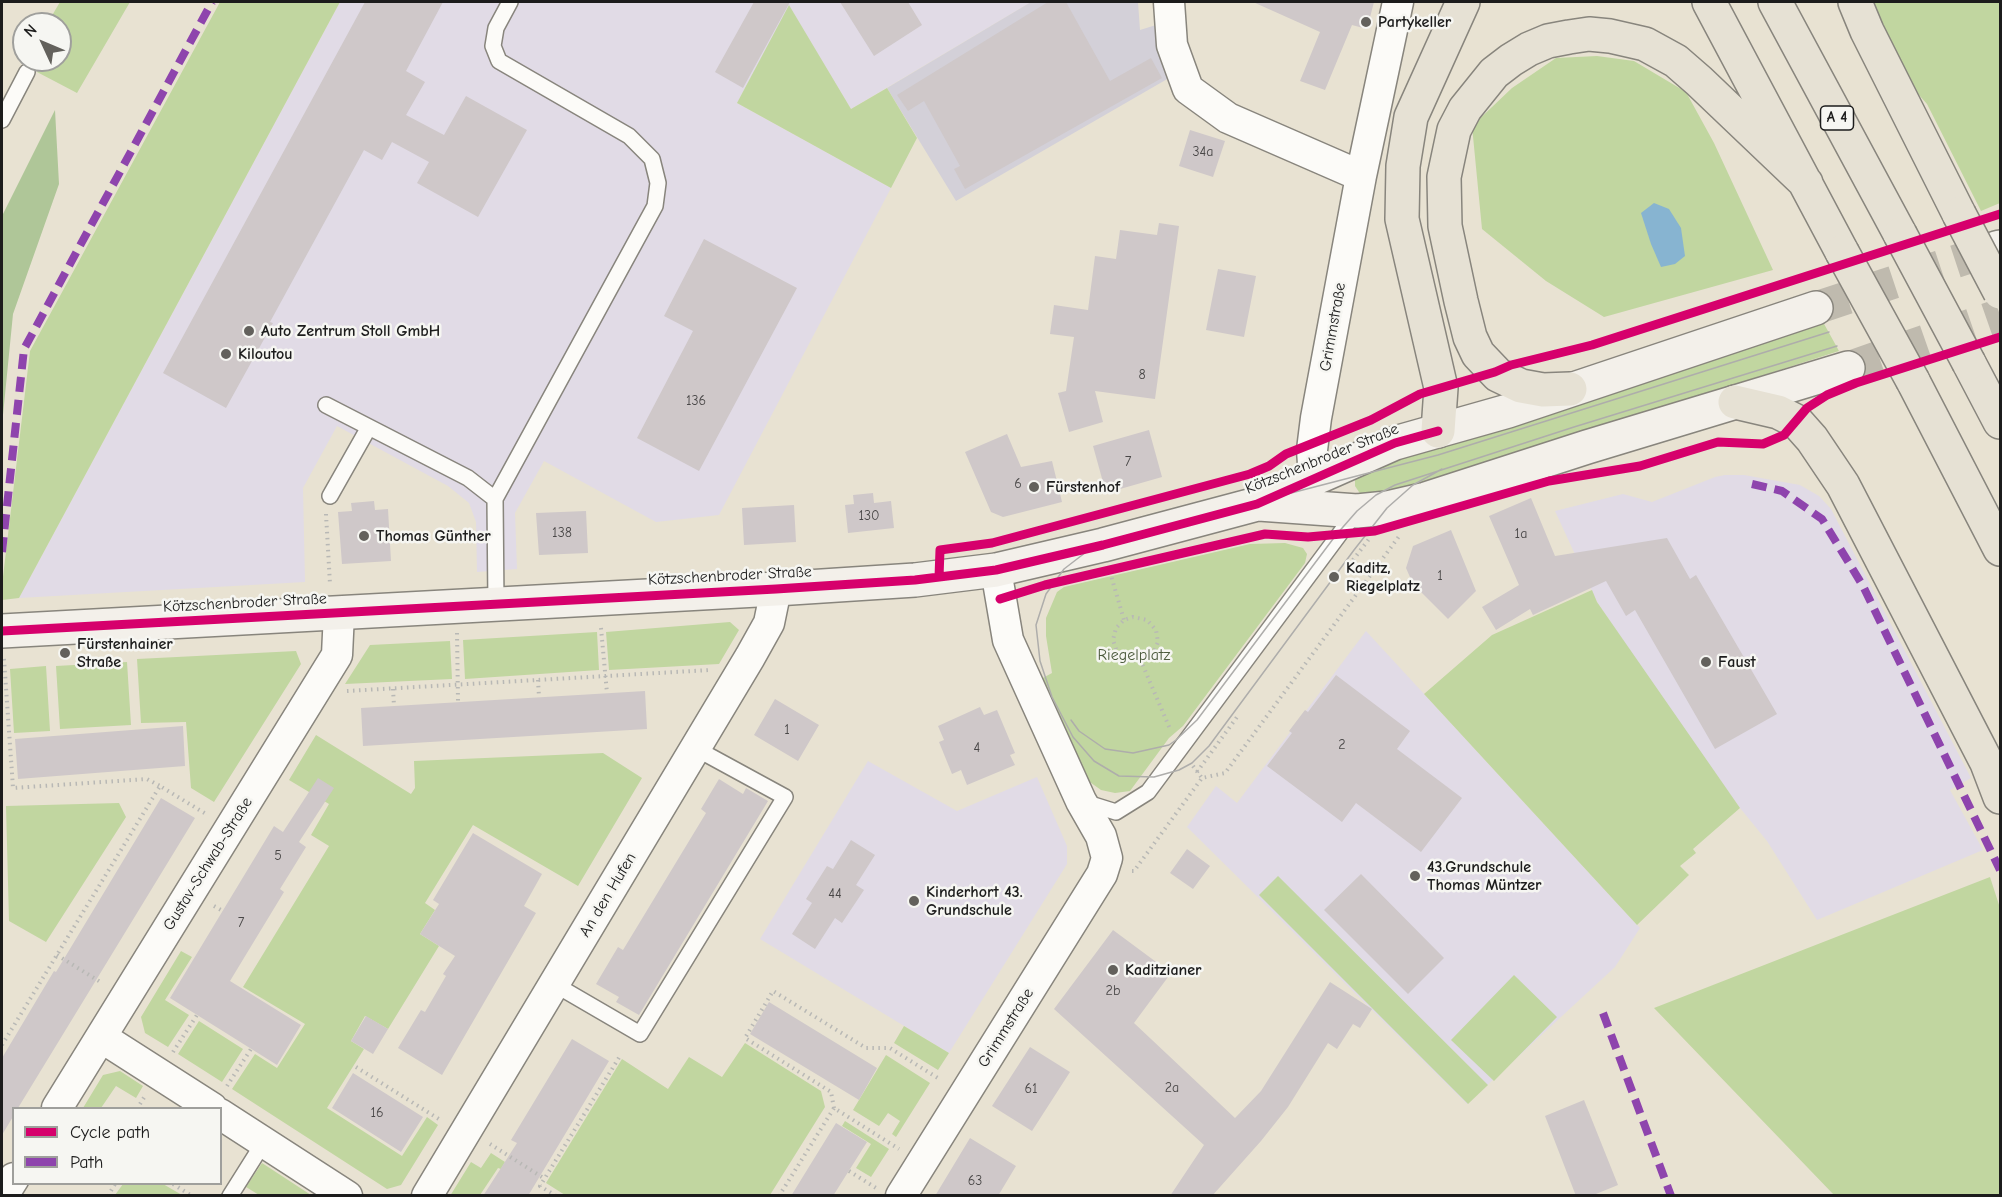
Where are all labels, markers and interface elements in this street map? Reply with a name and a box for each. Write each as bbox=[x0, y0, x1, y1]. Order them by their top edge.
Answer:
north arrow bbox=[12, 12, 72, 72]
place label: Partykeller bbox=[1378, 12, 1451, 32]
marker: Partykeller bbox=[1359, 15, 1373, 29]
text: N bbox=[20, 21, 41, 41]
road number: A 4 bbox=[1820, 106, 1854, 130]
house number: 34a bbox=[1192, 144, 1214, 160]
street label: Grimmstraße bbox=[1316, 281, 1350, 373]
place label: Auto Zentrum Stoll GmbH bbox=[261, 321, 440, 341]
marker: Auto Zentrum Stoll GmbH bbox=[242, 324, 256, 338]
place label: Kiloutou bbox=[238, 344, 293, 364]
marker: Kiloutou bbox=[219, 347, 233, 361]
house number: 8 bbox=[1138, 367, 1146, 383]
house number: 136 bbox=[686, 393, 706, 409]
street label: Kötzschenbroder Straße bbox=[1242, 419, 1402, 499]
house number: 7 bbox=[1125, 454, 1131, 470]
house number: 6 bbox=[1014, 476, 1022, 492]
place label: Fürstenhof bbox=[1046, 477, 1120, 497]
marker: Fürstenhof bbox=[1027, 480, 1041, 494]
house number: 130 bbox=[858, 508, 880, 524]
house number: 138 bbox=[552, 525, 572, 541]
place label: Thomas Günther bbox=[376, 526, 491, 546]
house number: 1a bbox=[1515, 526, 1527, 542]
marker: Thomas Günther bbox=[357, 529, 371, 543]
place label: Kaditz, Riegelplatz bbox=[1346, 558, 1420, 596]
street label: Kötzschenbroder Straße bbox=[648, 562, 812, 590]
house number: 1 bbox=[1437, 568, 1443, 584]
marker: Kaditz, Riegelplatz bbox=[1327, 570, 1341, 584]
street label: Kötzschenbroder Straße bbox=[163, 589, 327, 617]
place label: Fürstenhainer Straße bbox=[77, 634, 173, 672]
park label: Riegelplatz bbox=[1098, 645, 1170, 665]
marker: Fürstenhainer Straße bbox=[58, 646, 72, 660]
place label: Faust bbox=[1718, 652, 1756, 672]
marker: Faust bbox=[1699, 655, 1713, 669]
house number: 1 bbox=[784, 722, 790, 738]
house number: 2 bbox=[1338, 737, 1346, 753]
house number: 4 bbox=[974, 740, 980, 756]
street label: Gustav-Schwab-Straße bbox=[159, 794, 257, 934]
house number: 5 bbox=[274, 848, 282, 864]
street label: An den Hufen bbox=[575, 849, 641, 941]
place label: 43.Grundschule Thomas Müntzer bbox=[1427, 857, 1541, 895]
marker: 43.Grundschule Thomas Müntzer bbox=[1408, 869, 1422, 883]
place label: Kinderhort 43. Grundschule bbox=[926, 882, 1023, 920]
house number: 44 bbox=[828, 886, 842, 902]
marker: Kinderhort 43. Grundschule bbox=[907, 894, 921, 908]
house number: 7 bbox=[238, 915, 244, 931]
place label: Kaditzianer bbox=[1125, 960, 1201, 980]
marker: Kaditzianer bbox=[1106, 963, 1120, 977]
house number: 2b bbox=[1106, 983, 1120, 999]
street label: Grimmstraße bbox=[974, 985, 1038, 1071]
house number: 2a bbox=[1165, 1080, 1179, 1096]
house number: 61 bbox=[1024, 1081, 1038, 1097]
house number: 16 bbox=[370, 1105, 384, 1121]
legend bbox=[12, 1107, 222, 1185]
text: Cycle path bbox=[70, 1122, 150, 1143]
text: Path bbox=[70, 1152, 103, 1173]
house number: 63 bbox=[968, 1173, 982, 1189]

